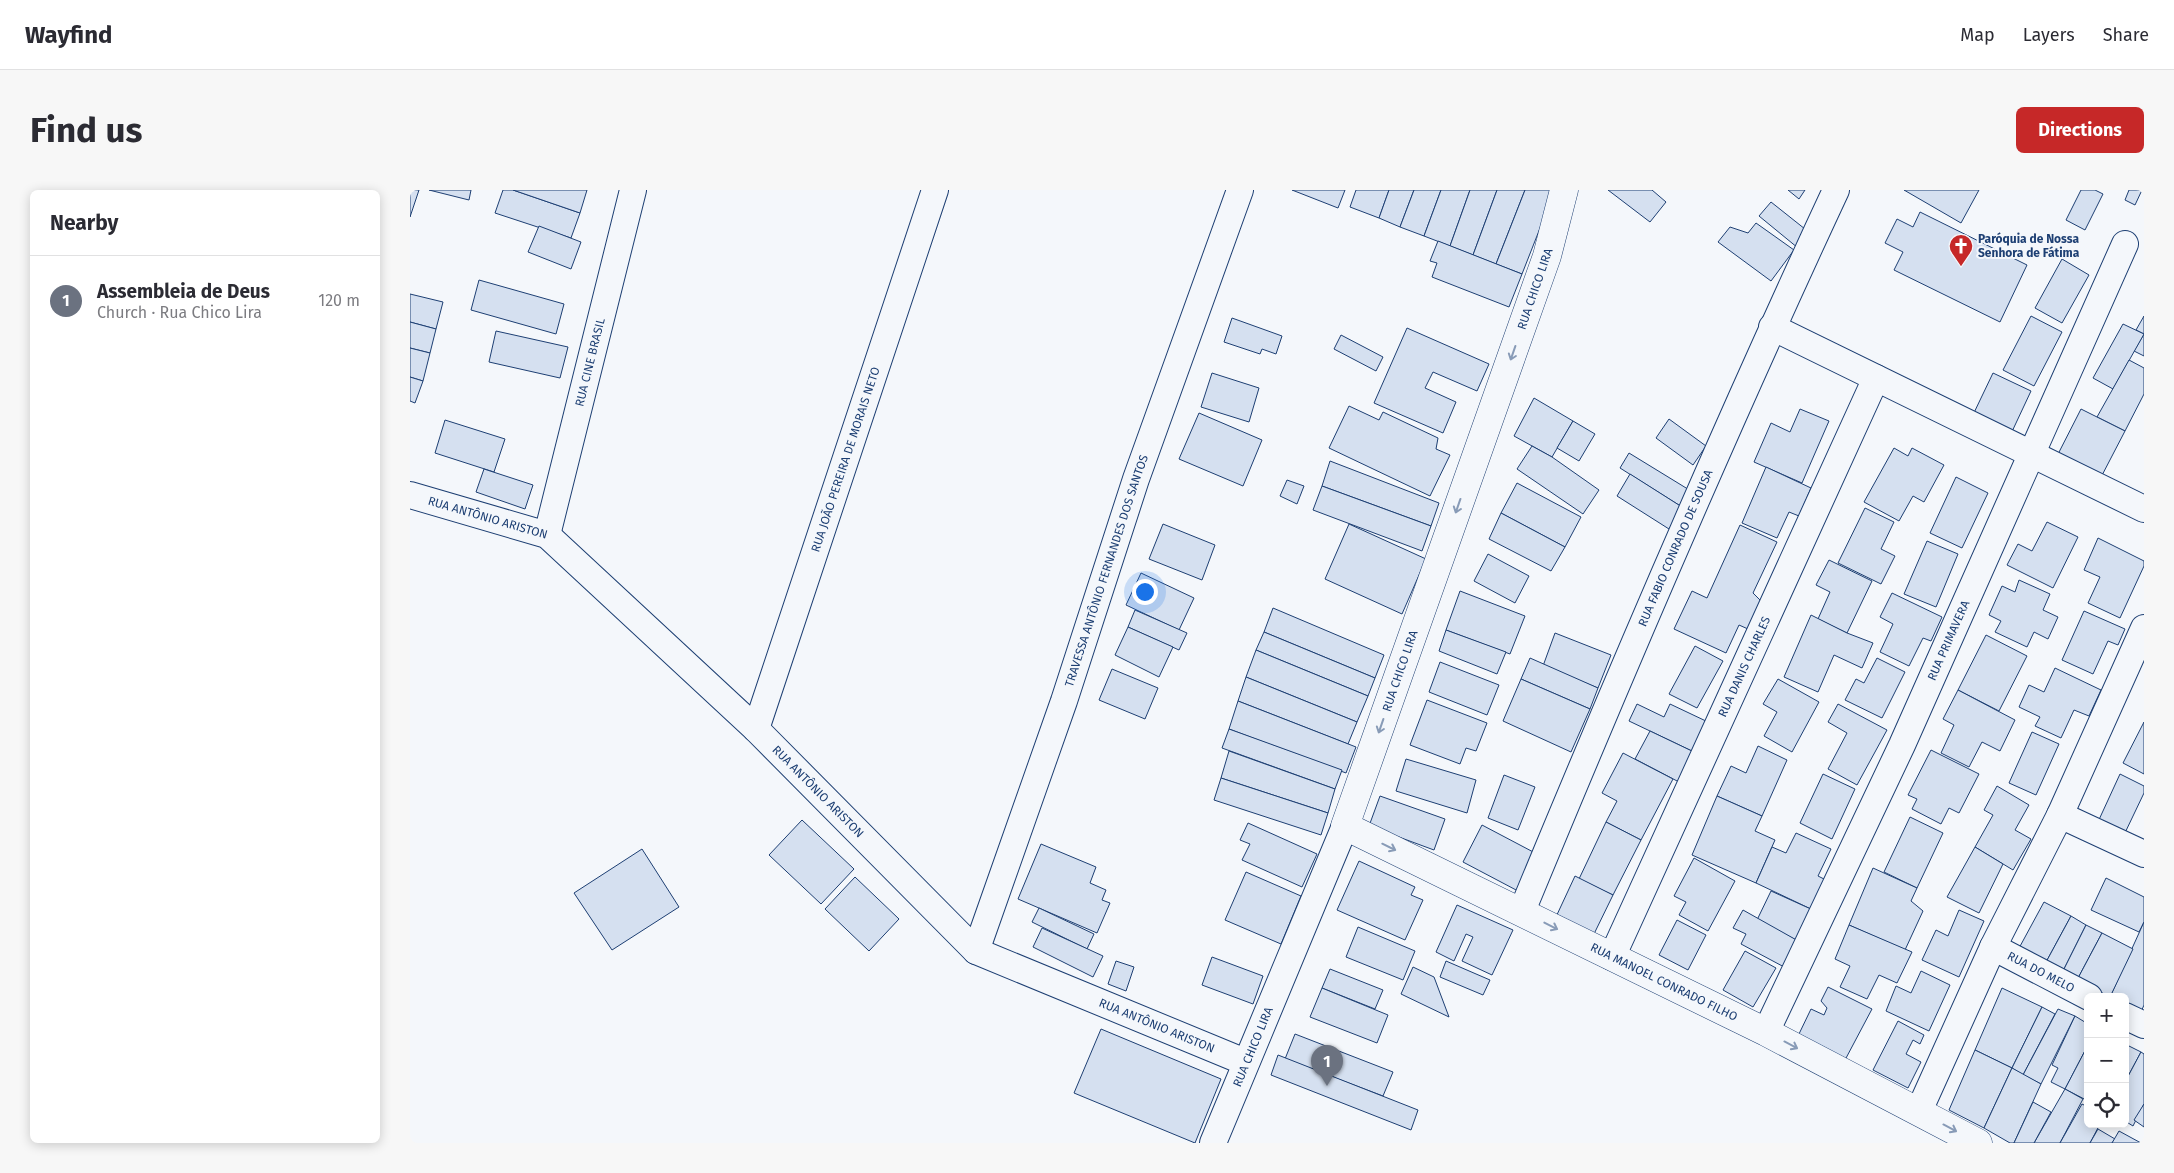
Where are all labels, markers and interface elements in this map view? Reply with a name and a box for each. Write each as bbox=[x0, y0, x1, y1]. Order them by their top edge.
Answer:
text: Wayfind bbox=[25, 21, 112, 49]
text: Map bbox=[1960, 24, 1995, 46]
text: Layers bbox=[2023, 24, 2075, 46]
text: Share bbox=[2103, 24, 2149, 46]
button: Directions bbox=[2016, 107, 2144, 153]
text: Find us bbox=[30, 109, 142, 151]
text: Nearby bbox=[50, 210, 118, 236]
place label: Paróquia de Nossa Senhora de Fátima bbox=[1978, 232, 2080, 260]
church icon: Paróquia de Nossa Senhora de Fátima bbox=[1948, 233, 1974, 267]
street label: RUA CHICO LIRA bbox=[1515, 246, 1556, 332]
text: Assembleia de Deus bbox=[97, 280, 270, 303]
text: 1 bbox=[62, 291, 70, 310]
text: 120 m bbox=[318, 291, 360, 310]
text: Church · Rua Chico Lira bbox=[97, 303, 262, 322]
street label: RUA CINE BRASIL bbox=[572, 317, 608, 408]
one-way arrow bbox=[1507, 345, 1517, 361]
street label: RUA JOÃO PEREIRA DE MORAIS NETO bbox=[808, 365, 883, 554]
street label: TRAVESSA ANTÔNIO FERNANDES DOS SANTOS bbox=[1062, 452, 1151, 689]
street label: RUA FABIO CONRADO DE SOUSA bbox=[1635, 467, 1716, 629]
street label: RUA ANTÔNIO ARISTON bbox=[426, 494, 549, 542]
one-way arrow bbox=[1453, 498, 1462, 514]
your location bbox=[1132, 579, 1158, 605]
street label: RUA PRIMAVERA bbox=[1925, 598, 1972, 683]
street label: RUA DANIS CHARLES bbox=[1715, 614, 1774, 719]
street label: RUA CHICO LIRA bbox=[1380, 628, 1421, 714]
one-way arrow bbox=[1376, 717, 1385, 733]
street label: RUA ANTÔNIO ARISTON bbox=[769, 743, 867, 841]
one-way arrow bbox=[1382, 842, 1397, 852]
one-way arrow bbox=[1543, 922, 1558, 931]
street label: RUA MANOEL CONRADO FILHO bbox=[1588, 940, 1740, 1024]
street label: RUA DO MELO bbox=[2005, 949, 2077, 995]
map controls bbox=[2084, 993, 2129, 1128]
button: + bbox=[2084, 993, 2129, 1038]
street label: RUA ANTÔNIO ARISTON bbox=[1097, 996, 1217, 1056]
street label: RUA CHICO LIRA bbox=[1230, 1005, 1276, 1089]
button: − bbox=[2084, 1038, 2129, 1083]
one-way arrow bbox=[1783, 1041, 1798, 1050]
pin: 1 bbox=[1311, 1045, 1343, 1086]
button: locate bbox=[2084, 1083, 2129, 1128]
one-way arrow bbox=[1943, 1123, 1958, 1133]

